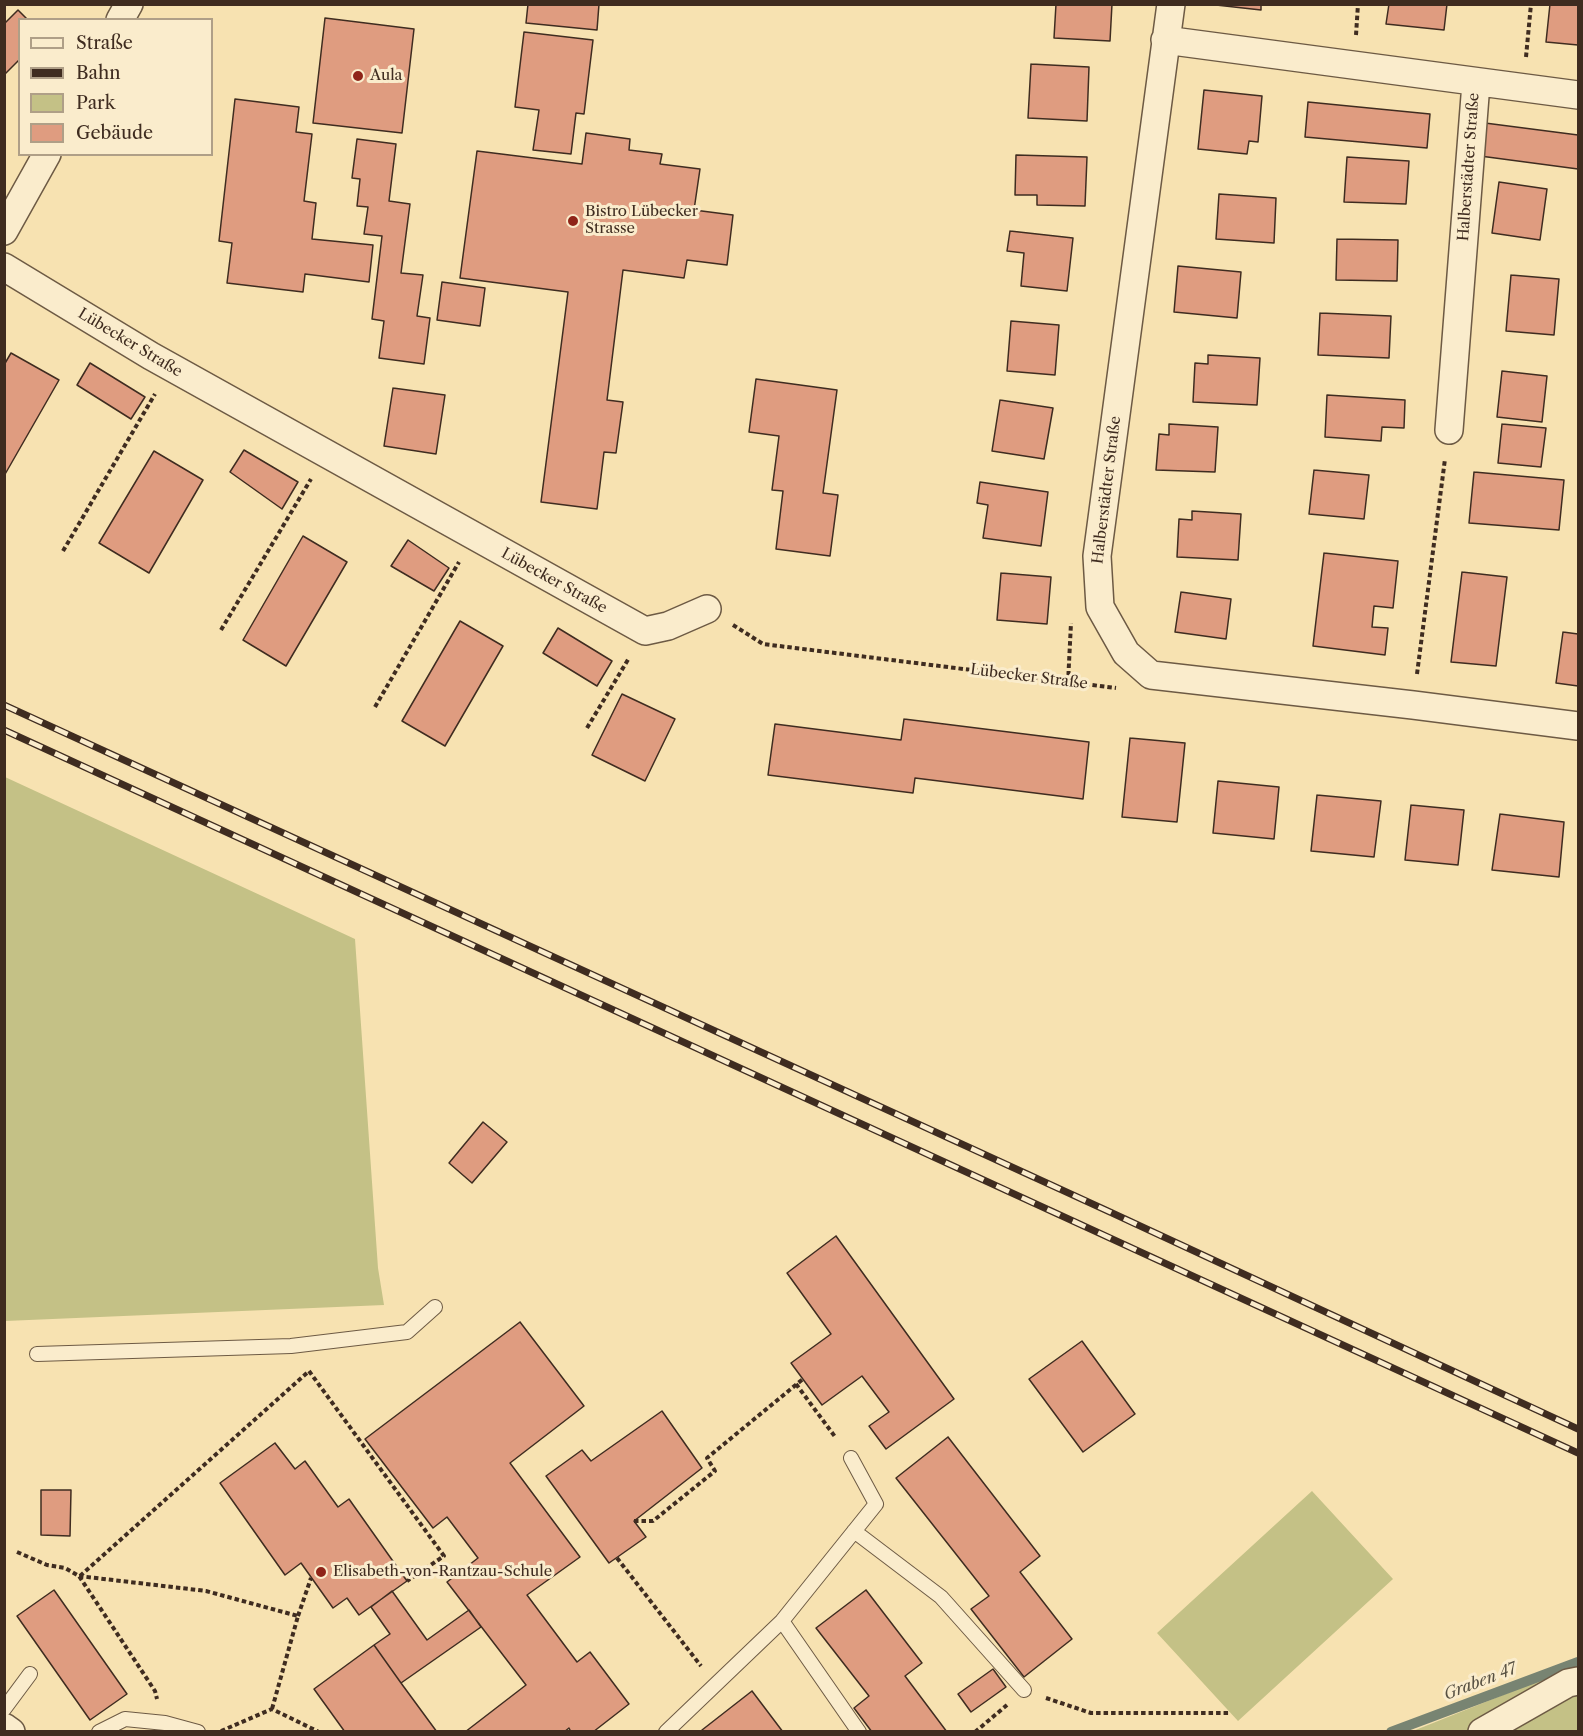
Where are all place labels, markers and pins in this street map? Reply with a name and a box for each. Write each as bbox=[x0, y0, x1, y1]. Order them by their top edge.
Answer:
place label: Aula bbox=[370, 67, 403, 85]
marker: Aula bbox=[351, 69, 365, 83]
place label: Bistro Lübecker Strasse bbox=[585, 203, 698, 238]
marker: Bistro Lübecker Strasse bbox=[566, 214, 580, 228]
place label: Elisabeth-von-Rantzau-Schule bbox=[333, 1563, 552, 1581]
marker: Elisabeth-von-Rantzau-Schule bbox=[314, 1565, 328, 1579]

